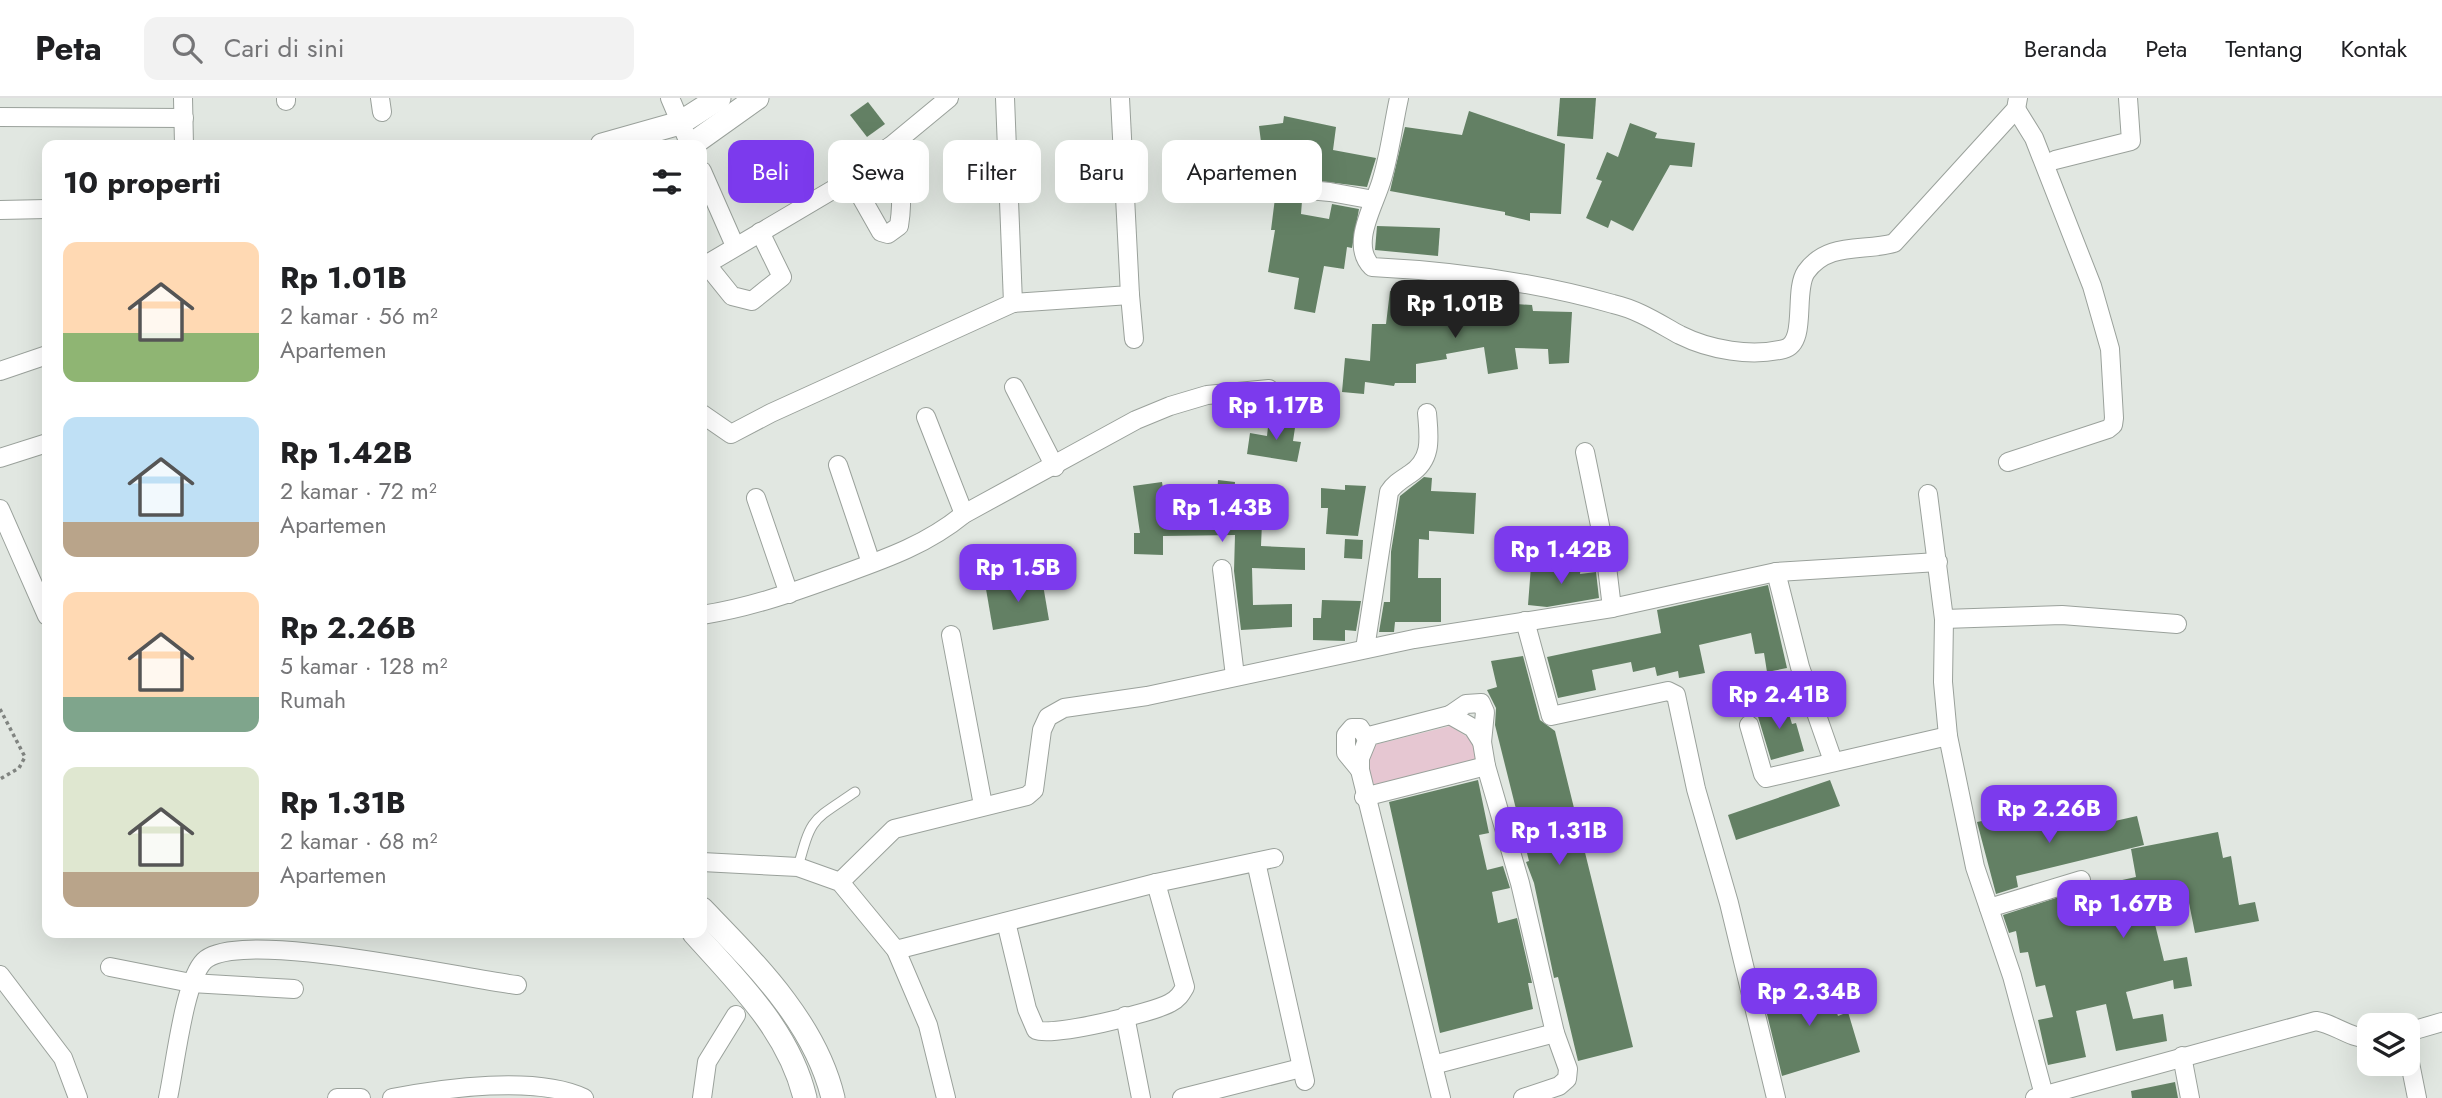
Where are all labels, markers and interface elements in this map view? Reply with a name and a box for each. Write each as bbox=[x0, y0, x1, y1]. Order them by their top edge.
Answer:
search box bbox=[144, 17, 634, 80]
text: Peta bbox=[35, 25, 102, 72]
icon: search bbox=[168, 29, 206, 67]
text: Cari di sini bbox=[224, 29, 345, 67]
text: Beranda bbox=[2024, 31, 2107, 66]
text: Peta bbox=[2145, 31, 2187, 66]
text: Tentang bbox=[2225, 31, 2303, 66]
text: Kontak bbox=[2341, 31, 2407, 66]
chip: Beli bbox=[728, 140, 814, 203]
chip: Sewa bbox=[828, 140, 929, 203]
chip: Filter bbox=[943, 140, 1041, 203]
chip: Baru bbox=[1055, 140, 1148, 203]
chip: Apartemen bbox=[1162, 140, 1322, 203]
text: 10 properti bbox=[63, 161, 221, 204]
icon: filters bbox=[648, 163, 686, 201]
text: Rp 1.01B bbox=[280, 256, 407, 299]
icon: home bbox=[119, 270, 203, 354]
pin: Rp 1.01B bbox=[1383, 280, 1527, 340]
text: Rp 1.01B bbox=[1406, 286, 1504, 320]
text: 2 kamar · 56 m² bbox=[280, 299, 438, 333]
text: Apartemen bbox=[280, 333, 386, 367]
pin: Rp 1.17B bbox=[1204, 382, 1348, 442]
text: Rp 1.17B bbox=[1228, 388, 1324, 422]
text: Rp 1.42B bbox=[280, 431, 412, 474]
icon: home bbox=[119, 445, 203, 529]
text: 2 kamar · 72 m² bbox=[280, 474, 437, 508]
pin: Rp 1.43B bbox=[1150, 484, 1294, 544]
text: Rp 1.43B bbox=[1172, 490, 1272, 524]
text: Apartemen bbox=[280, 508, 386, 542]
pin: Rp 1.42B bbox=[1489, 526, 1633, 586]
text: Rp 1.42B bbox=[1510, 532, 1612, 566]
pin: Rp 1.5B bbox=[953, 545, 1083, 604]
text: Rp 1.5B bbox=[975, 550, 1061, 584]
text: Rp 2.26B bbox=[280, 606, 416, 649]
icon: home bbox=[119, 620, 203, 704]
text: 5 kamar · 128 m² bbox=[280, 649, 447, 683]
pin: Rp 2.41B bbox=[1707, 672, 1851, 731]
text: Rp 2.41B bbox=[1728, 677, 1830, 711]
text: Rumah bbox=[280, 683, 346, 717]
text: Rp 1.31B bbox=[280, 781, 406, 824]
pin: Rp 2.26B bbox=[1977, 786, 2121, 845]
text: Rp 2.26B bbox=[1997, 791, 2101, 825]
icon: home bbox=[119, 795, 203, 879]
pin: Rp 1.31B bbox=[1487, 808, 1631, 867]
text: Rp 1.31B bbox=[1511, 813, 1607, 847]
text: 2 kamar · 68 m² bbox=[280, 824, 437, 858]
text: Apartemen bbox=[280, 858, 386, 892]
pin: Rp 1.67B bbox=[2051, 880, 2195, 940]
text: Rp 1.67B bbox=[2073, 886, 2173, 920]
pin: Rp 2.34B bbox=[1737, 968, 1881, 1028]
text: Rp 2.34B bbox=[1757, 974, 1861, 1008]
map controls bbox=[2357, 1013, 2420, 1076]
button: layers bbox=[2357, 1013, 2420, 1076]

